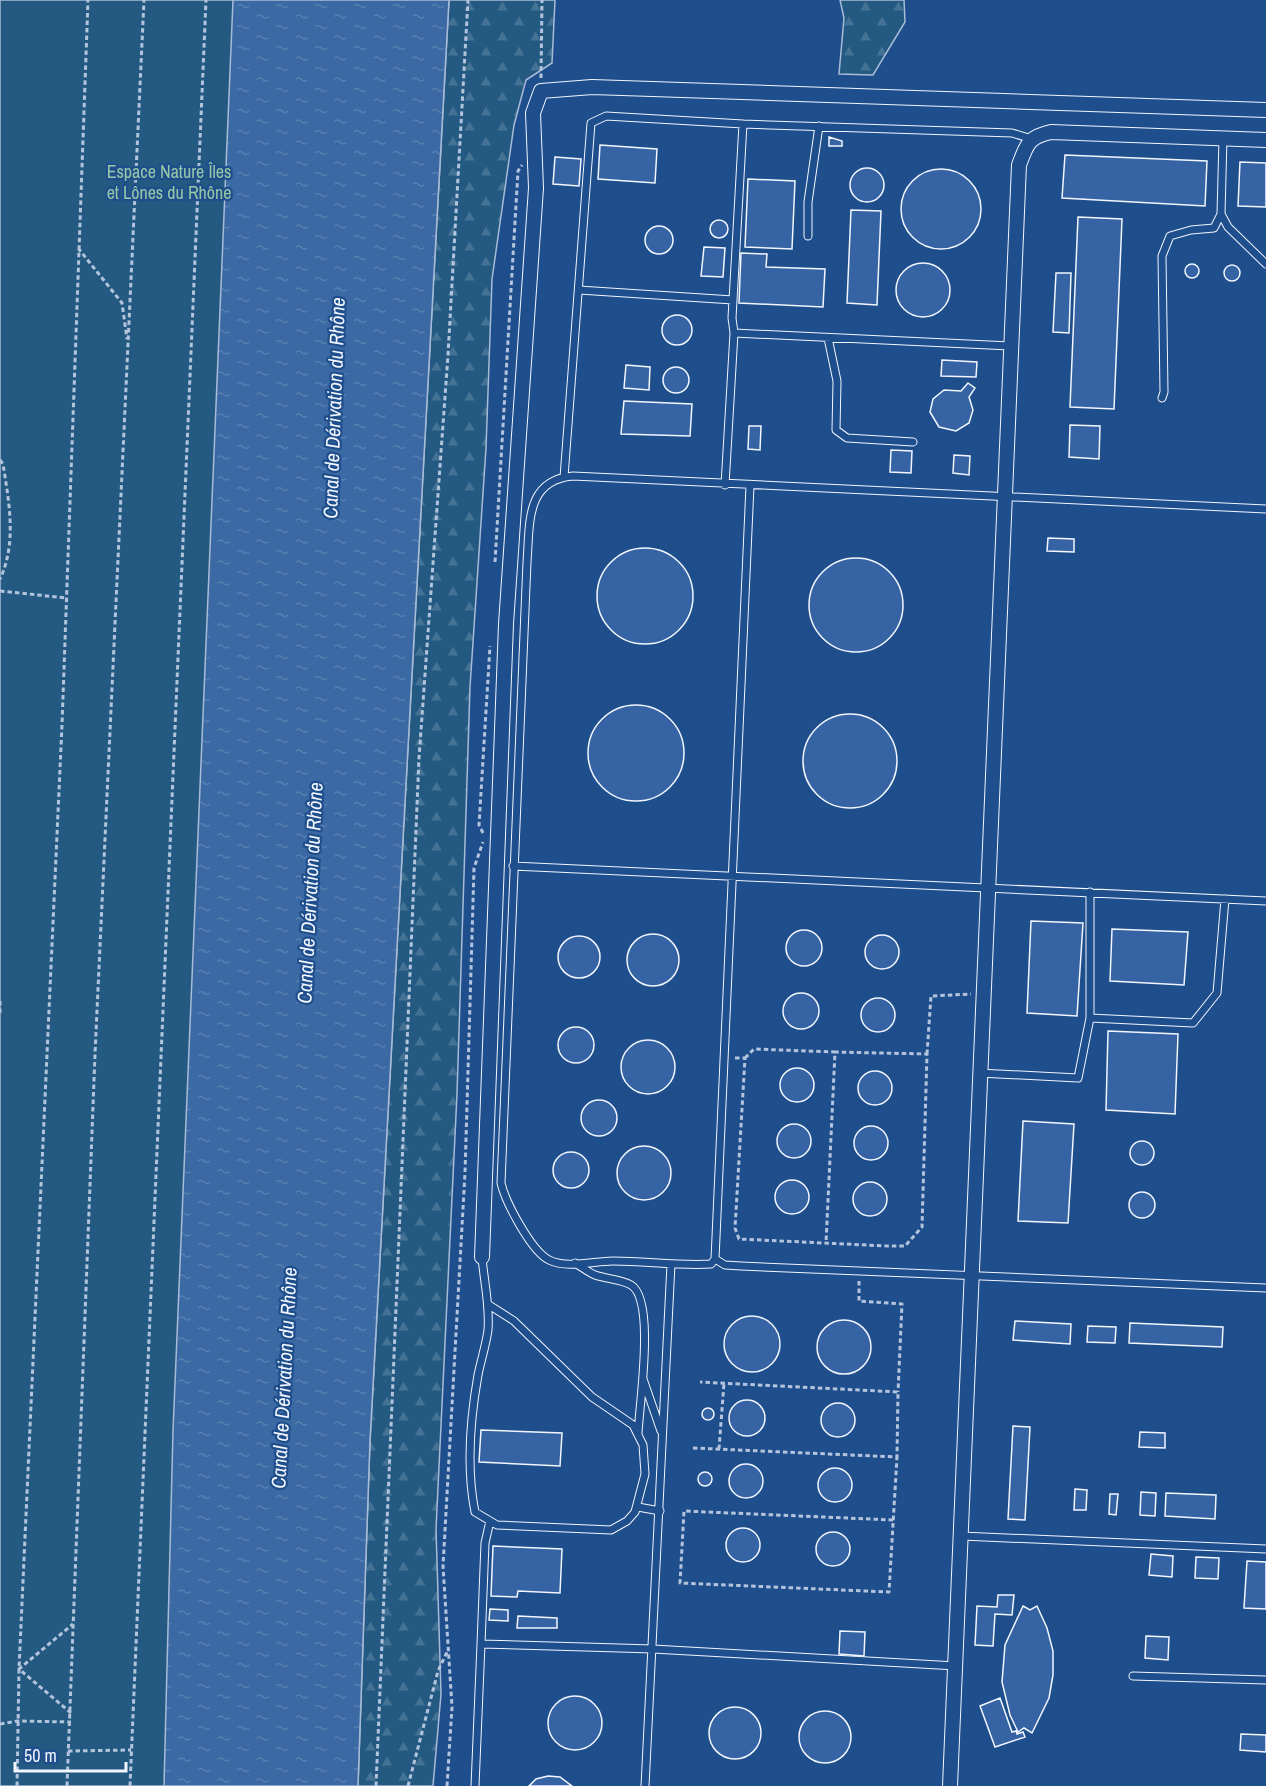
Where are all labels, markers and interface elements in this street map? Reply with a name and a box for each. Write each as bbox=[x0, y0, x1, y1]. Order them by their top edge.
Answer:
park label: Espace Nature Îles et Lônes du Rhône bbox=[107, 159, 231, 205]
water label: Canal de Dérivation du Rhône bbox=[316, 297, 351, 519]
water label: Canal de Dérivation du Rhône bbox=[290, 782, 329, 1004]
water label: Canal de Dérivation du Rhône bbox=[264, 1267, 303, 1489]
scale bar bbox=[15, 1735, 126, 1773]
text: 50 m bbox=[24, 1743, 57, 1768]

